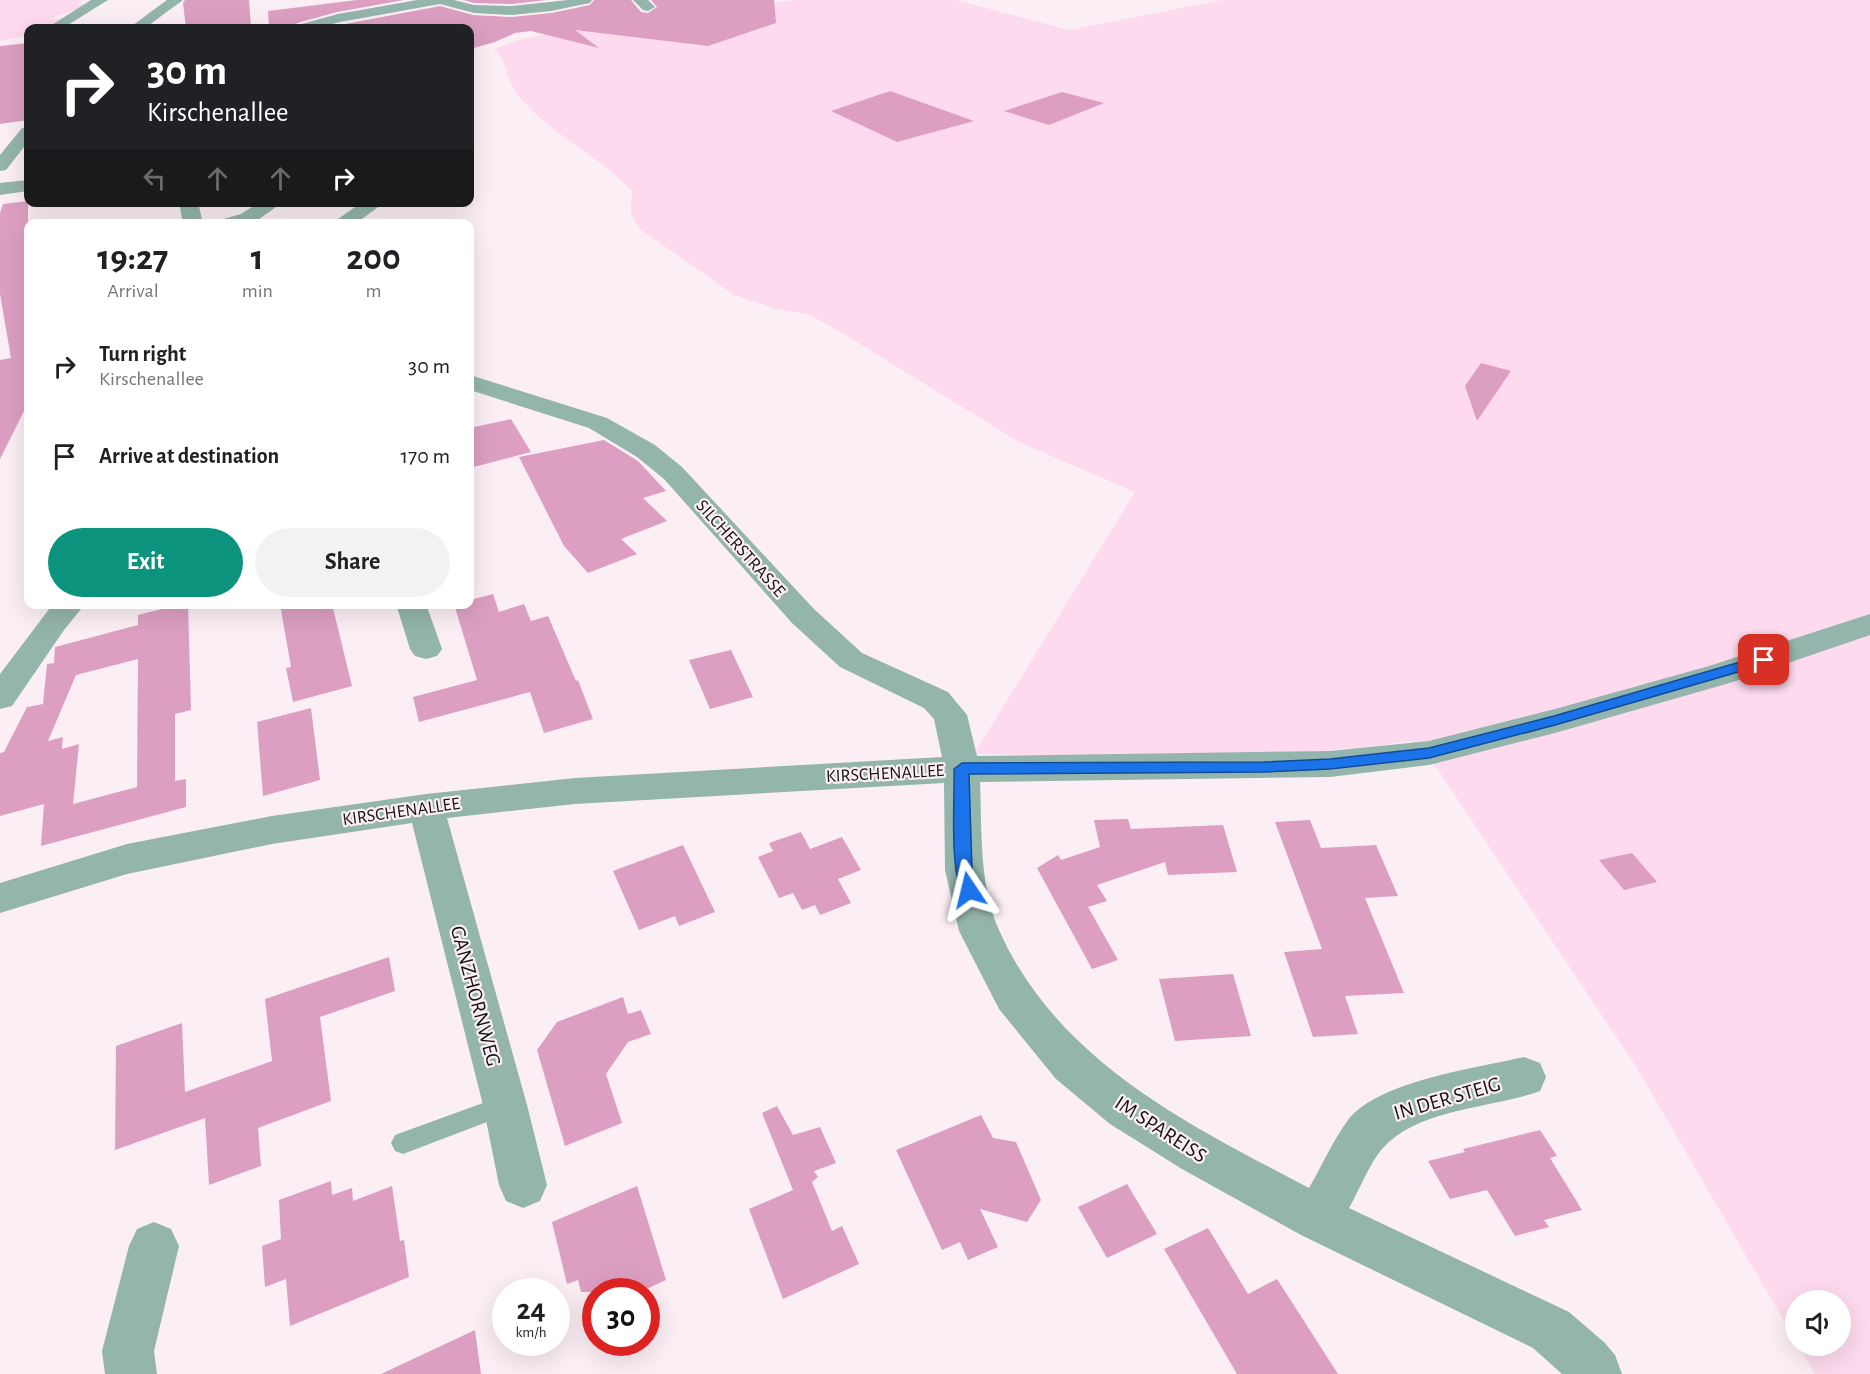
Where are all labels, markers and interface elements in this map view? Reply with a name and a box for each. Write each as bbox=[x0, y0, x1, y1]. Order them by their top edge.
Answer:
icon: right bbox=[48, 48, 126, 126]
text: 30 m bbox=[147, 50, 227, 92]
text: Kirschenallee bbox=[147, 99, 289, 126]
icon: left bbox=[138, 162, 171, 195]
icon: ahead bbox=[201, 162, 234, 195]
icon: ahead bbox=[264, 162, 297, 195]
icon: right bbox=[327, 162, 360, 195]
text: 19:27 bbox=[97, 240, 168, 276]
text: 1 bbox=[251, 240, 264, 276]
text: 200 bbox=[346, 240, 401, 276]
text: Arrival bbox=[107, 281, 159, 301]
text: min bbox=[242, 281, 273, 301]
text: m bbox=[365, 281, 381, 301]
text: Turn right bbox=[99, 343, 186, 365]
icon: right bbox=[48, 350, 81, 383]
text: 30 m bbox=[408, 355, 450, 377]
text: Kirschenallee bbox=[99, 369, 204, 389]
icon: arrive bbox=[48, 440, 81, 473]
text: Arrive at destination bbox=[99, 445, 279, 467]
text: 170 m bbox=[400, 445, 450, 467]
street label: SILCHERSTRASSE bbox=[692, 497, 789, 601]
button: Exit bbox=[48, 528, 243, 597]
button: Share bbox=[255, 528, 450, 597]
pin bbox=[1738, 634, 1789, 685]
icon: arrive bbox=[1747, 643, 1780, 676]
street label: KIRSCHENALLEE bbox=[825, 762, 945, 786]
street label: KIRSCHENALLEE bbox=[341, 795, 461, 829]
position arrow bbox=[937, 858, 1001, 922]
street label: GANZHORNWEG bbox=[447, 924, 504, 1069]
street label: IN DER STEIG bbox=[1391, 1073, 1503, 1124]
street label: IM SPAREISS bbox=[1111, 1092, 1210, 1167]
speed limit sign: 30 bbox=[582, 1278, 660, 1356]
map controls bbox=[1785, 1290, 1851, 1356]
button: sound bbox=[1785, 1290, 1851, 1356]
text: 24 bbox=[516, 1295, 546, 1325]
text: km/h bbox=[516, 1325, 546, 1340]

